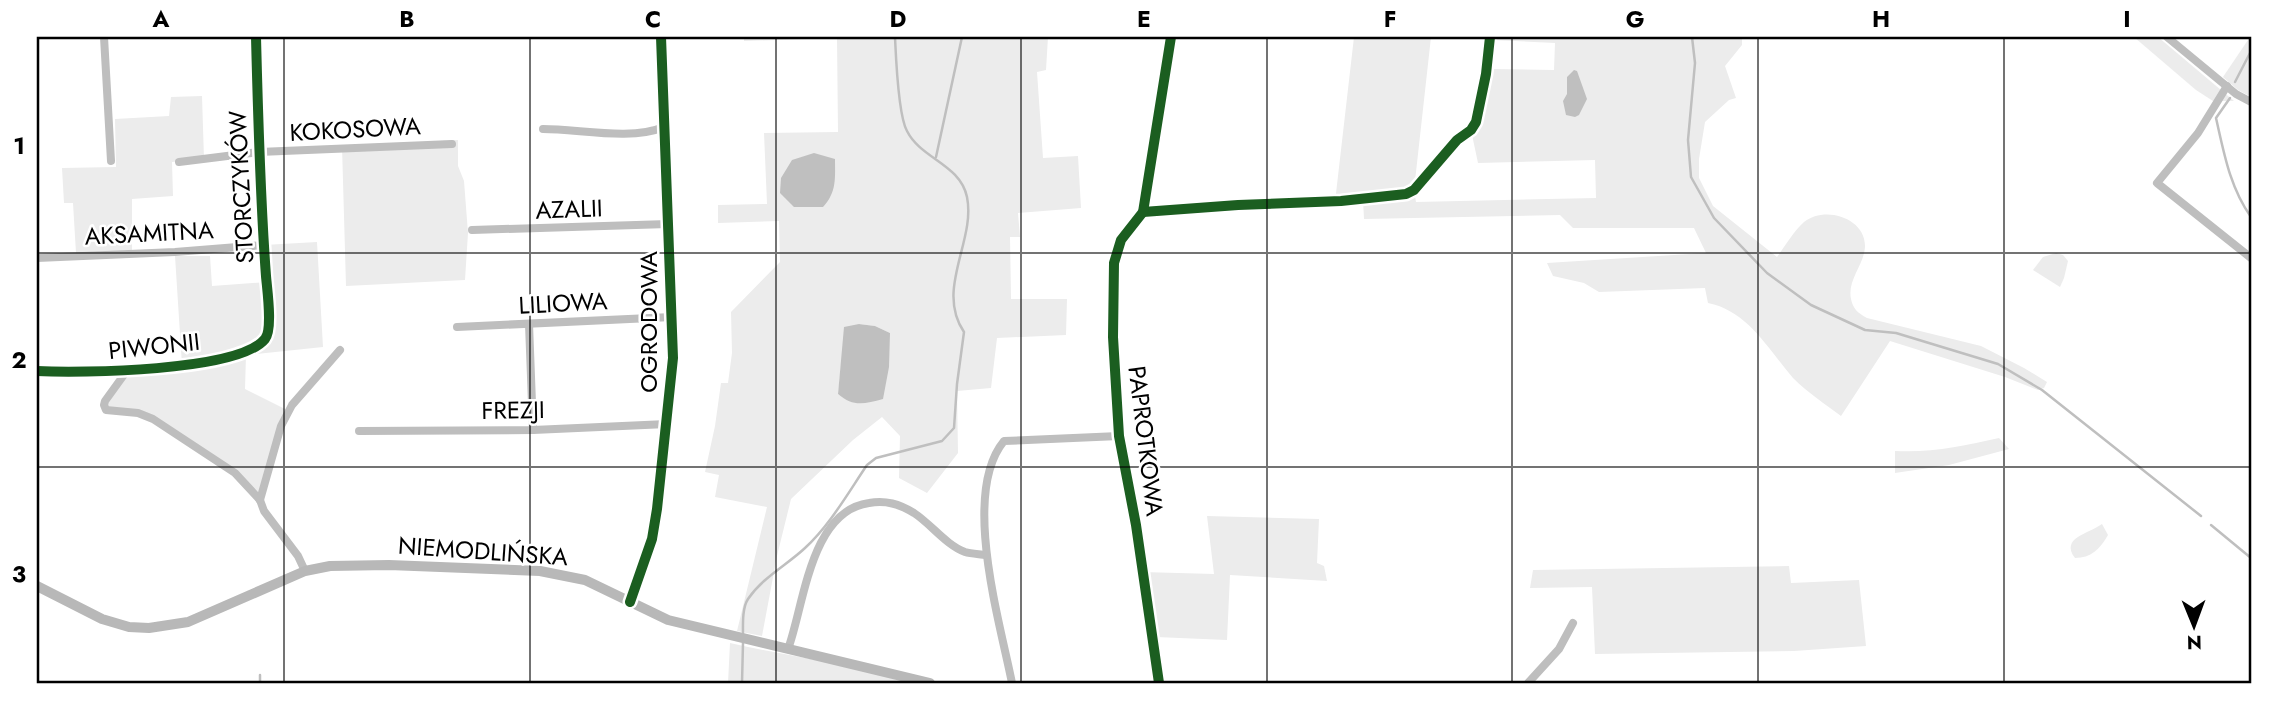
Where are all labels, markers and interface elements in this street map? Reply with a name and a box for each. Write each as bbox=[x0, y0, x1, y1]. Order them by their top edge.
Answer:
text: A bbox=[152, 2, 170, 36]
text: B bbox=[399, 2, 415, 36]
text: C bbox=[645, 2, 661, 36]
text: D bbox=[890, 2, 907, 36]
text: E bbox=[1137, 2, 1151, 36]
text: F bbox=[1384, 2, 1396, 36]
text: G bbox=[1626, 2, 1644, 36]
text: H bbox=[1872, 2, 1890, 36]
text: I bbox=[2123, 2, 2131, 36]
street label: KOKOSOWA bbox=[289, 108, 422, 150]
street label: STORCZYKÓW bbox=[220, 109, 262, 264]
text: 1 bbox=[13, 129, 25, 163]
street label: AZALII bbox=[535, 190, 603, 228]
street label: AKSAMITNA bbox=[84, 212, 215, 254]
street label: OGRODOWA bbox=[631, 251, 666, 393]
street label: LILIOWA bbox=[518, 283, 608, 323]
street label: PIWONII bbox=[107, 324, 201, 368]
text: 2 bbox=[11, 343, 27, 377]
street label: PAPROTKOWA bbox=[1119, 364, 1173, 518]
street label: FREZJI bbox=[481, 392, 545, 428]
street label: NIEMODLIŃSKA bbox=[397, 528, 569, 574]
text: 3 bbox=[12, 557, 26, 591]
north arrow bbox=[2158, 590, 2228, 660]
text: N bbox=[2187, 629, 2202, 656]

